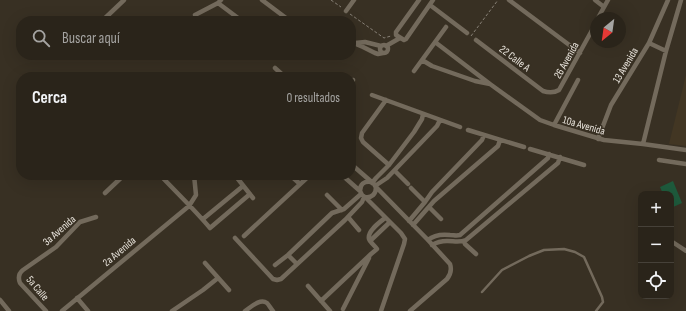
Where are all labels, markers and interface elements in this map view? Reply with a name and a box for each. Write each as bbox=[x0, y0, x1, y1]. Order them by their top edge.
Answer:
north arrow bbox=[590, 12, 626, 48]
search box bbox=[16, 16, 356, 60]
icon: search bbox=[30, 27, 52, 49]
text: Buscar aquí bbox=[62, 29, 120, 48]
street label: 26 Avenida bbox=[551, 40, 582, 81]
street label: 22 Calle A bbox=[497, 43, 533, 74]
street label: 13 Avenida bbox=[610, 45, 641, 85]
text: Cerca bbox=[32, 88, 67, 108]
text: 0 resultados bbox=[286, 90, 340, 106]
street label: 10a Avenida bbox=[561, 113, 607, 138]
map controls bbox=[638, 191, 674, 299]
button: + bbox=[638, 191, 674, 227]
street label: 3a Avenida bbox=[40, 213, 78, 248]
button: − bbox=[638, 227, 674, 263]
street label: 2a Avenida bbox=[100, 234, 139, 269]
button: locate bbox=[638, 263, 674, 299]
street label: 5a Calle bbox=[24, 273, 52, 303]

